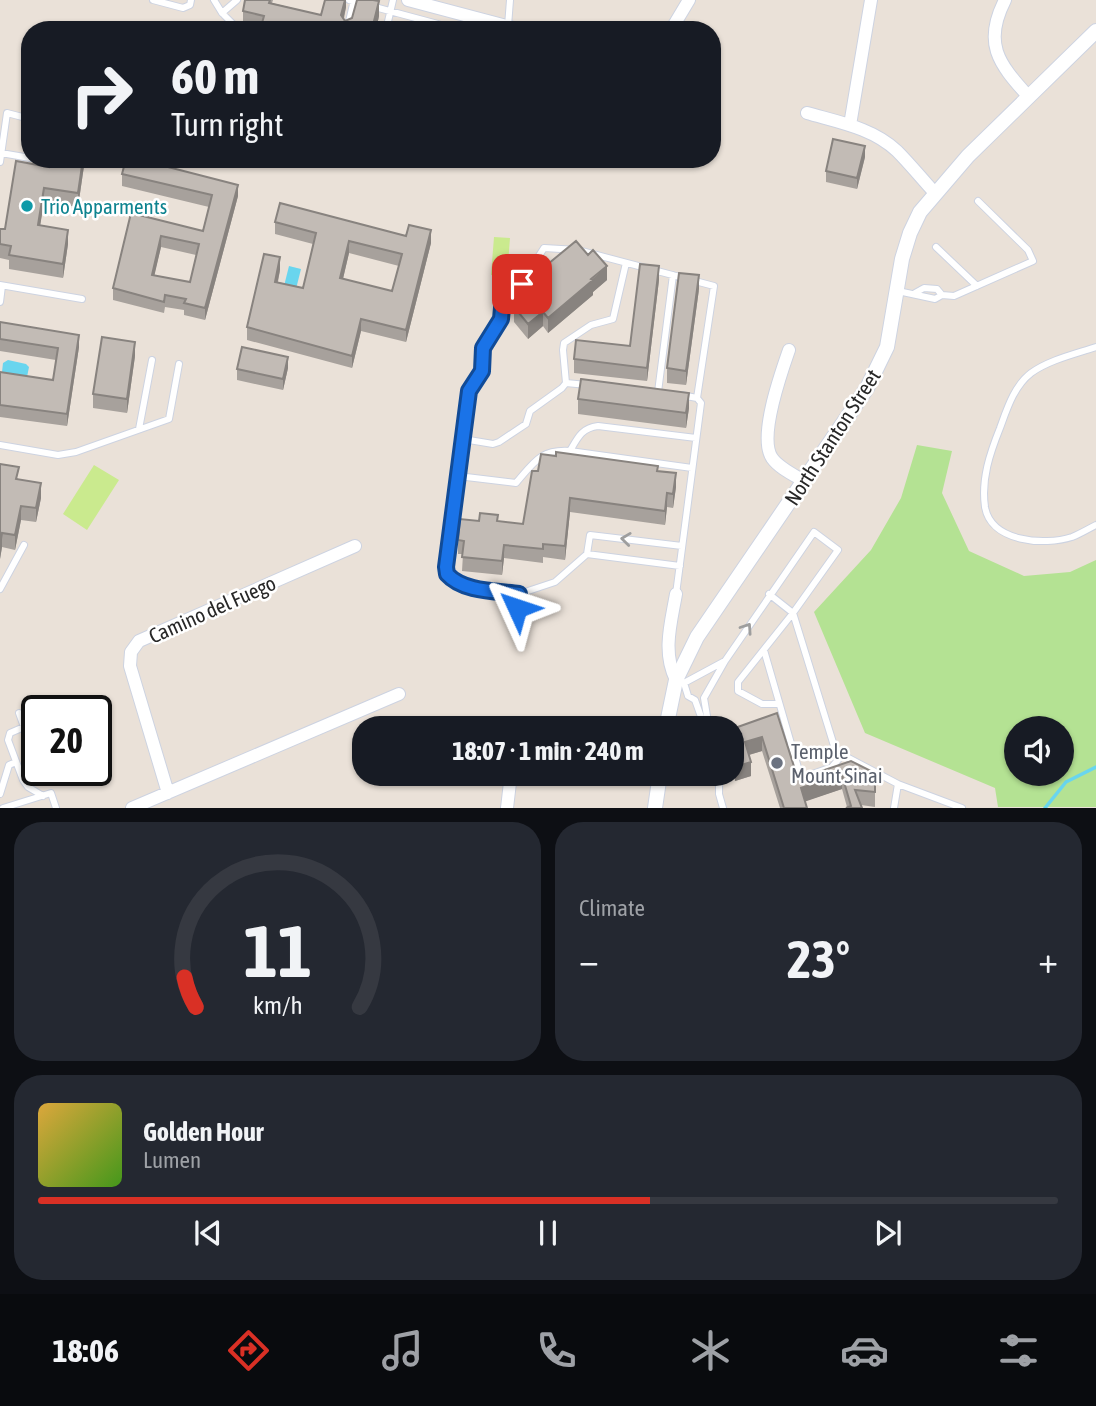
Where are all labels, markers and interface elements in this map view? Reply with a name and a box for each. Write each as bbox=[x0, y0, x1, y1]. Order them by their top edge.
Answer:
text: 60 m bbox=[171, 48, 259, 104]
icon: right bbox=[56, 49, 147, 140]
text: Turn right bbox=[171, 106, 284, 143]
place label: Trio Apparments bbox=[41, 194, 167, 218]
marker: Trio Apparments bbox=[19, 198, 35, 214]
pin bbox=[492, 254, 552, 314]
icon: arrive bbox=[503, 265, 541, 303]
street label: North Stanton Street bbox=[779, 365, 885, 509]
one-way arrow bbox=[620, 532, 632, 547]
street label: Camino del Fuego bbox=[145, 570, 279, 648]
position arrow bbox=[480, 571, 554, 645]
one-way arrow bbox=[739, 623, 751, 636]
speed limit sign: 20 bbox=[21, 695, 112, 786]
map controls bbox=[1004, 716, 1074, 786]
button: sound bbox=[1004, 716, 1074, 786]
text: 18:07 · 1 min · 240 m bbox=[452, 736, 644, 766]
place label: Temple Mount Sinai bbox=[791, 739, 883, 787]
marker: Temple Mount Sinai bbox=[769, 755, 785, 771]
text: Climate bbox=[579, 895, 645, 921]
text: 11 bbox=[243, 910, 312, 993]
text: 23° bbox=[787, 929, 850, 989]
text: − bbox=[579, 938, 599, 981]
text: + bbox=[1038, 938, 1058, 981]
text: km/h bbox=[253, 991, 302, 1019]
text: Golden Hour bbox=[143, 1117, 263, 1147]
text: Lumen bbox=[143, 1147, 201, 1173]
icon: previous bbox=[189, 1214, 227, 1252]
icon: pause bbox=[529, 1214, 567, 1252]
icon: next bbox=[869, 1214, 907, 1252]
icon: directions bbox=[224, 1326, 273, 1375]
icon: music bbox=[378, 1326, 427, 1375]
icon: phone bbox=[532, 1326, 581, 1375]
icon: climate bbox=[686, 1326, 735, 1375]
icon: car bbox=[840, 1326, 889, 1375]
icon: filters bbox=[994, 1326, 1043, 1375]
text: 18:06 bbox=[53, 1332, 119, 1369]

